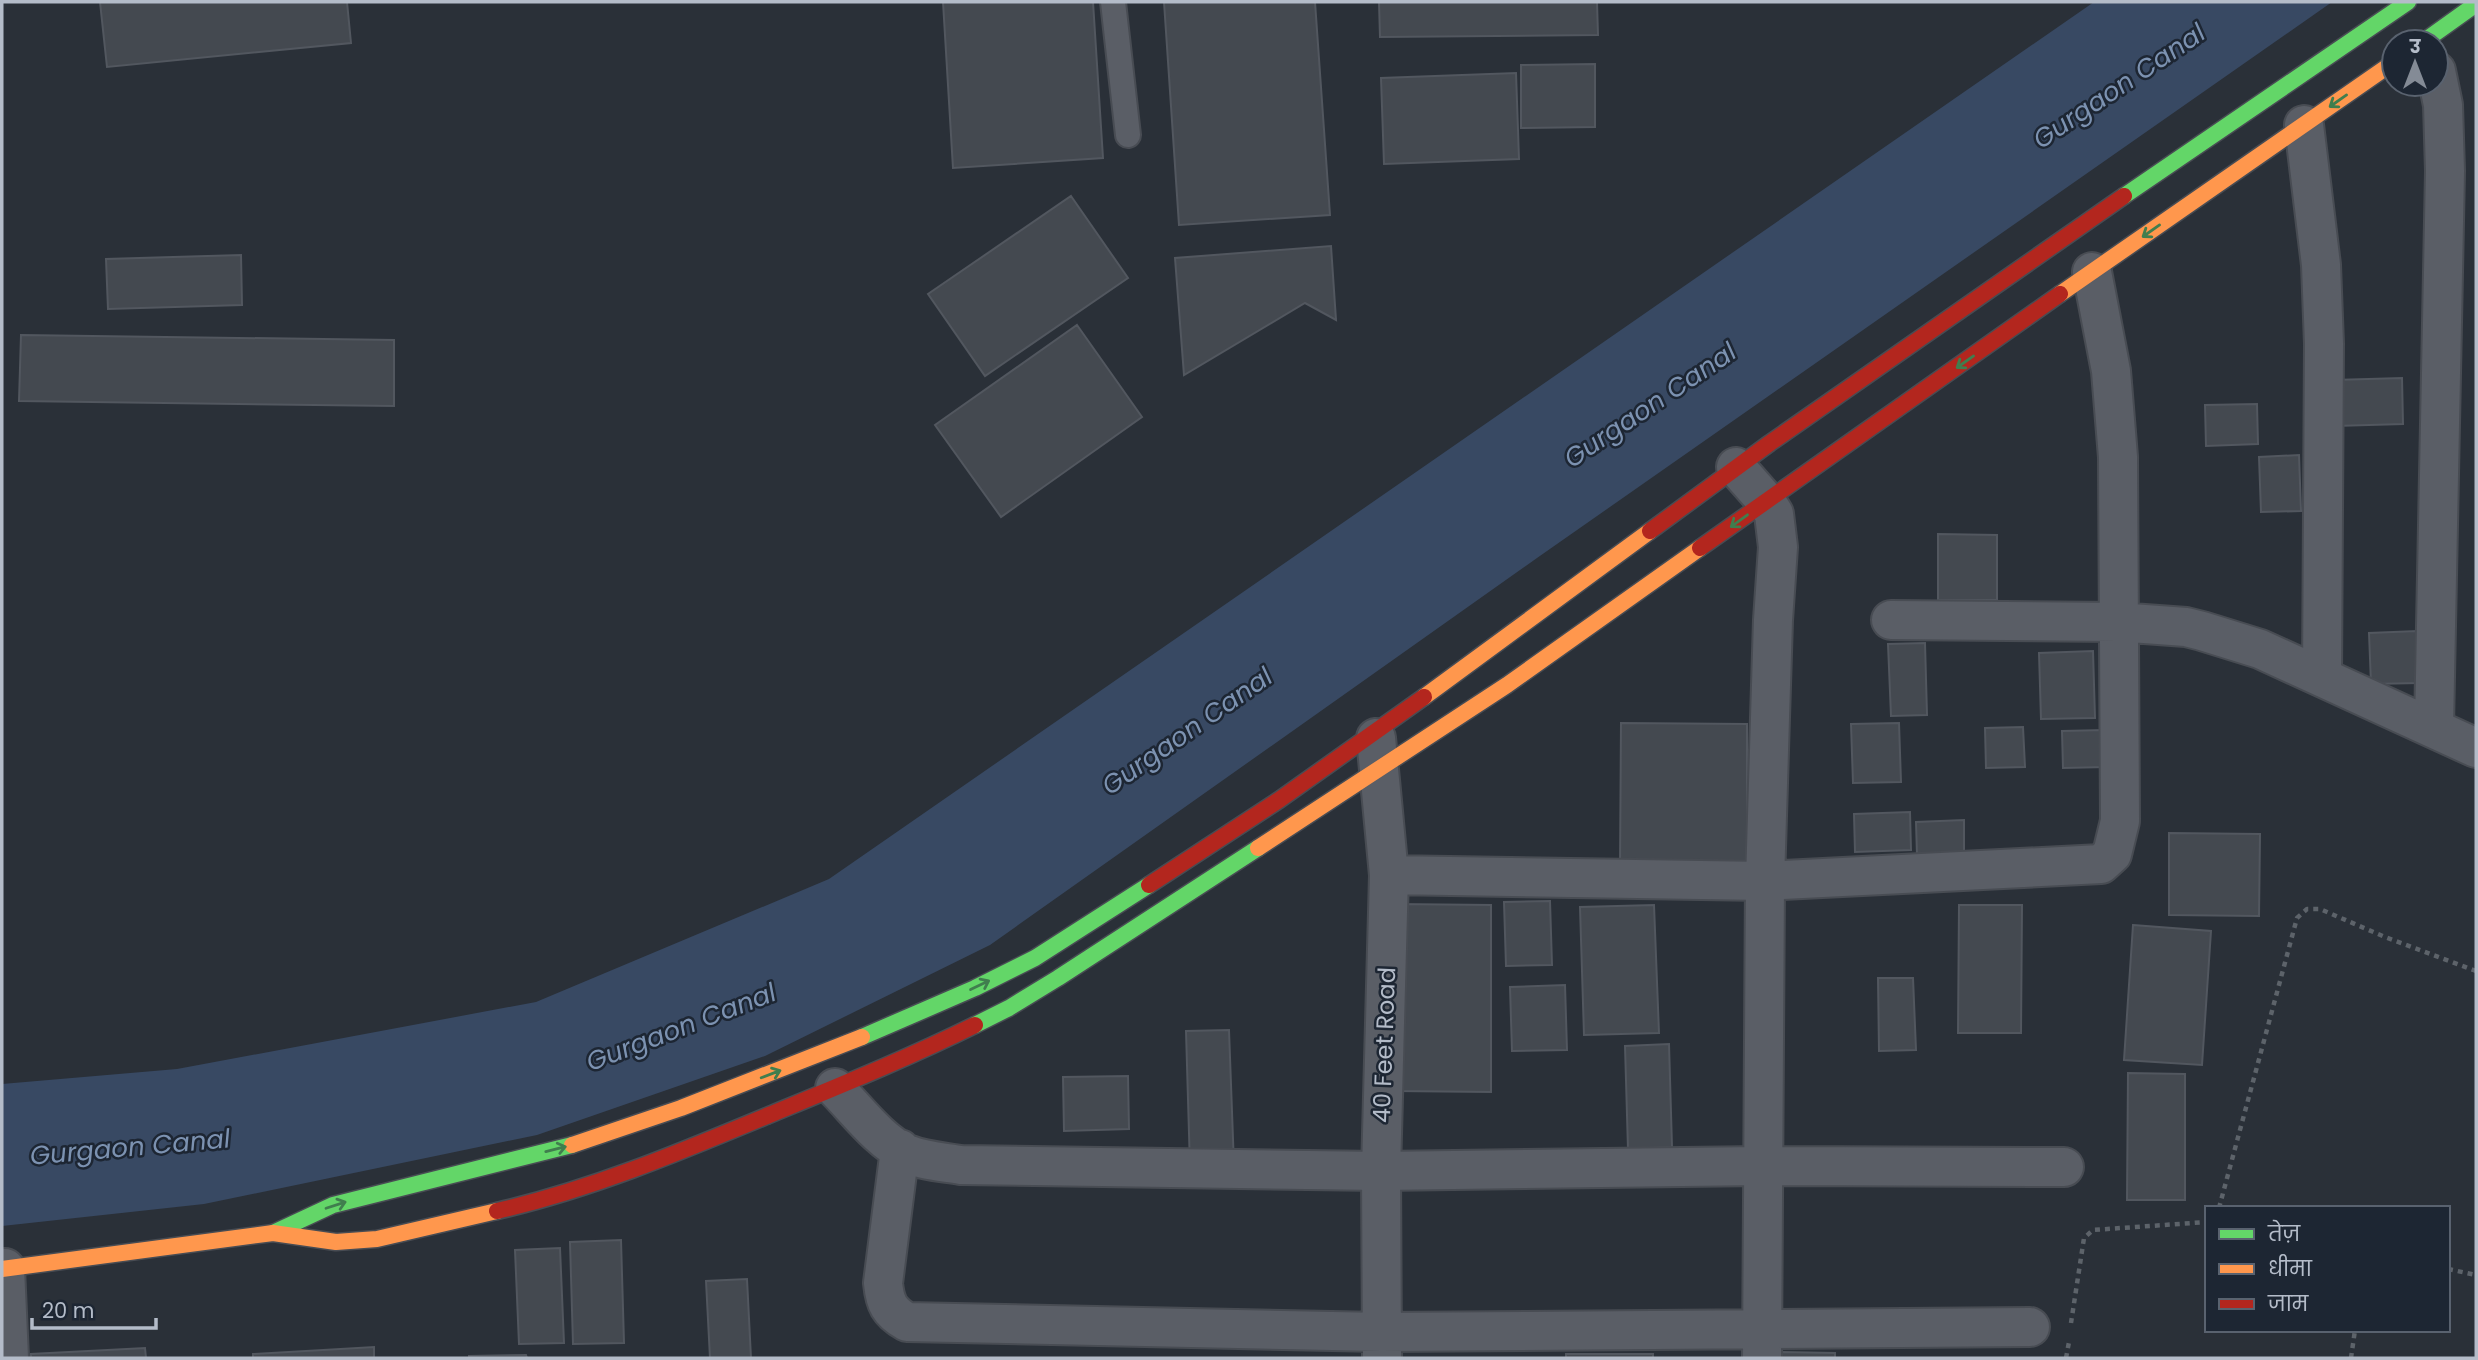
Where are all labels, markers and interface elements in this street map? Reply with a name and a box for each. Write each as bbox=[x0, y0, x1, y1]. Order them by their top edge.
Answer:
water label: Gurgaon Canal bbox=[2026, 15, 2213, 157]
north arrow bbox=[2380, 28, 2450, 98]
text: उ bbox=[2409, 33, 2422, 60]
one-way arrow bbox=[2329, 94, 2348, 108]
one-way arrow bbox=[2142, 224, 2161, 238]
water label: Gurgaon Canal bbox=[1557, 334, 1744, 476]
one-way arrow bbox=[1956, 355, 1975, 369]
one-way arrow bbox=[1730, 514, 1749, 529]
water label: Gurgaon Canal bbox=[1094, 658, 1280, 803]
street label: 40 Feet Road bbox=[1365, 966, 1403, 1124]
water label: Gurgaon Canal bbox=[581, 974, 782, 1080]
one-way arrow bbox=[969, 978, 990, 992]
one-way arrow bbox=[759, 1067, 781, 1079]
water label: Gurgaon Canal bbox=[28, 1120, 232, 1174]
one-way arrow bbox=[544, 1142, 567, 1155]
one-way arrow bbox=[325, 1198, 347, 1211]
legend bbox=[2205, 1206, 2450, 1332]
text: तेज़ bbox=[2267, 1219, 2302, 1248]
text: धीमा bbox=[2268, 1254, 2313, 1283]
scale bar bbox=[32, 1286, 156, 1330]
text: जाम bbox=[2267, 1289, 2310, 1318]
text: 20 m bbox=[42, 1296, 95, 1325]

